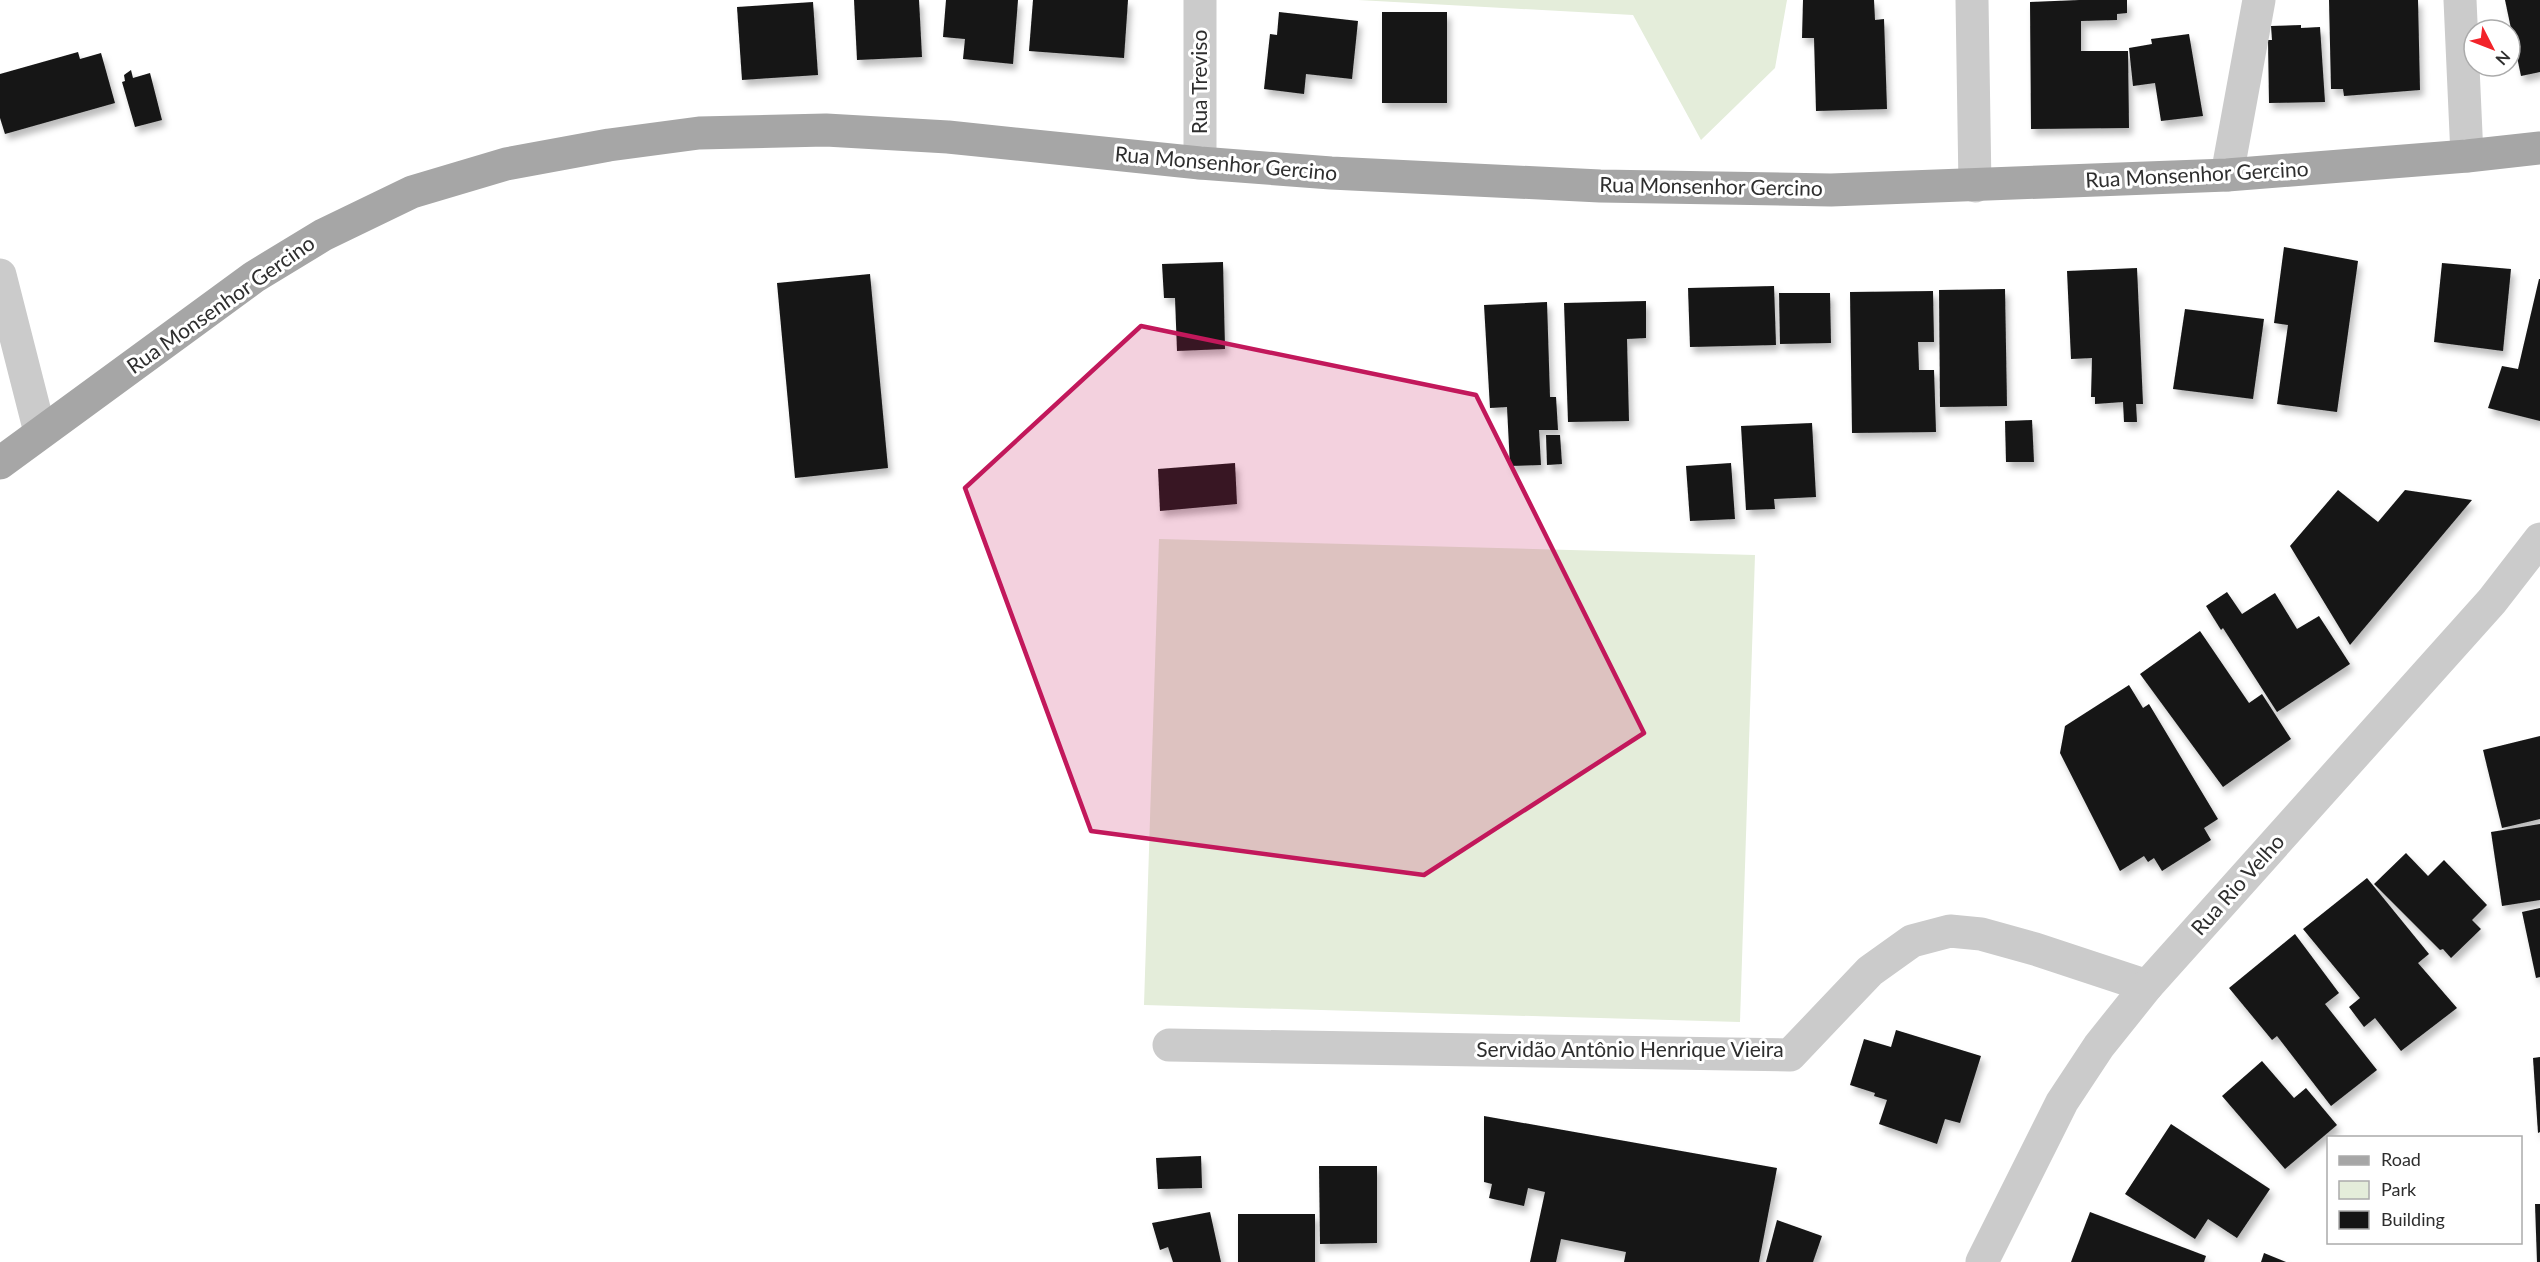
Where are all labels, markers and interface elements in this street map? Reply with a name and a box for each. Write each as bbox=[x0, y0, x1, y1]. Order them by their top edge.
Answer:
north arrow bbox=[2462, 18, 2522, 78]
street label: Rua Treviso bbox=[1186, 30, 1211, 134]
text: N bbox=[2492, 47, 2515, 69]
street label: Rua Monsenhor Gercino bbox=[1114, 140, 1339, 185]
street label: Rua Monsenhor Gercino bbox=[2085, 155, 2309, 192]
street label: Rua Monsenhor Gercino bbox=[1599, 171, 1823, 200]
street label: Rua Monsenhor Gercino bbox=[121, 229, 319, 378]
street label: Rua Rio Velho bbox=[2185, 828, 2289, 940]
street label: Servidão Antônio Henrique Vieira bbox=[1476, 1036, 1784, 1061]
legend bbox=[2327, 1136, 2522, 1244]
text: Road bbox=[2381, 1148, 2421, 1170]
text: Park bbox=[2381, 1178, 2417, 1200]
text: Building bbox=[2381, 1208, 2445, 1230]

